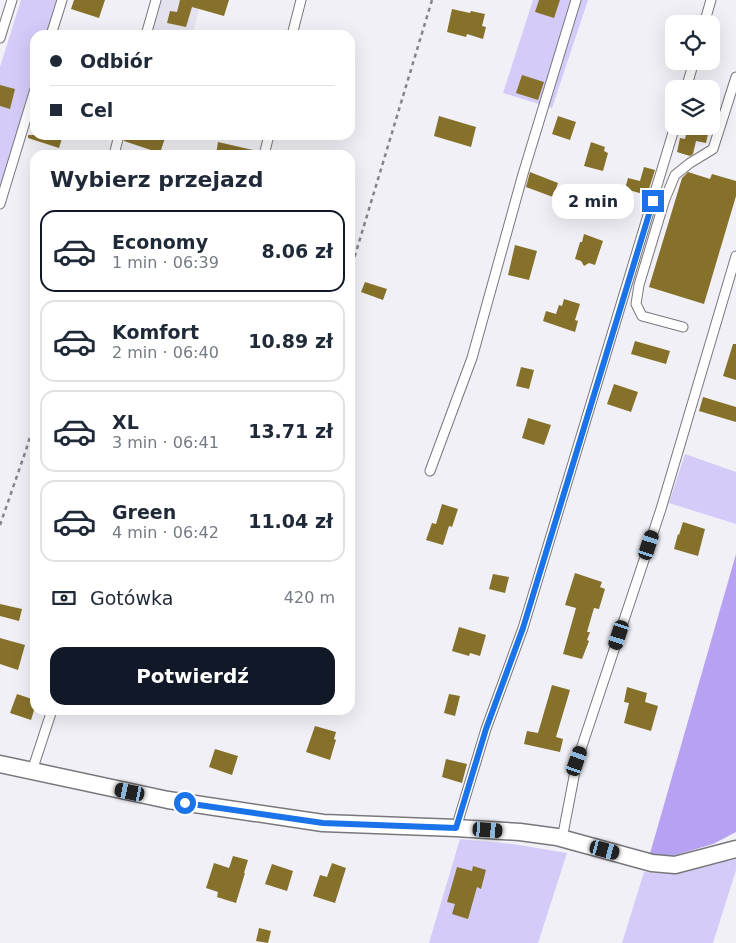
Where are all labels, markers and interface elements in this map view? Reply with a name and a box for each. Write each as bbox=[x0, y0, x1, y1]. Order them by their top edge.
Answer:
map controls bbox=[665, 15, 720, 135]
button: locate bbox=[665, 15, 720, 70]
text: Odbiór bbox=[80, 50, 152, 72]
button: layers bbox=[665, 80, 720, 135]
text: Cel bbox=[80, 99, 113, 121]
text: Wybierz przejazd bbox=[50, 167, 263, 192]
callout: 2 min bbox=[553, 184, 636, 218]
route end bbox=[642, 190, 664, 212]
text: 2 min bbox=[568, 192, 618, 211]
icon: car bbox=[52, 229, 97, 274]
text: Economy bbox=[112, 231, 208, 253]
text: 8.06 zł bbox=[261, 240, 333, 262]
text: 1 min · 06:39 bbox=[112, 253, 219, 272]
icon: car bbox=[52, 319, 97, 364]
text: Komfort bbox=[112, 321, 199, 343]
text: 10.89 zł bbox=[248, 330, 333, 352]
text: 2 min · 06:40 bbox=[112, 343, 219, 362]
icon: car bbox=[52, 409, 97, 454]
text: XL bbox=[112, 411, 139, 433]
text: 13.71 zł bbox=[248, 420, 333, 442]
text: 3 min · 06:41 bbox=[112, 433, 219, 452]
icon: car bbox=[52, 499, 97, 544]
text: Green bbox=[112, 501, 176, 523]
text: 11.04 zł bbox=[248, 510, 333, 532]
text: 4 min · 06:42 bbox=[112, 523, 219, 542]
car bbox=[637, 528, 660, 562]
icon: cash bbox=[50, 584, 78, 612]
text: Gotówka bbox=[90, 587, 173, 609]
text: 420 m bbox=[284, 588, 335, 607]
car bbox=[607, 618, 630, 652]
button: Potwierdź bbox=[50, 647, 335, 705]
car bbox=[565, 744, 588, 778]
car bbox=[113, 782, 146, 802]
route start bbox=[174, 792, 196, 814]
car bbox=[472, 821, 503, 839]
car bbox=[588, 839, 621, 861]

